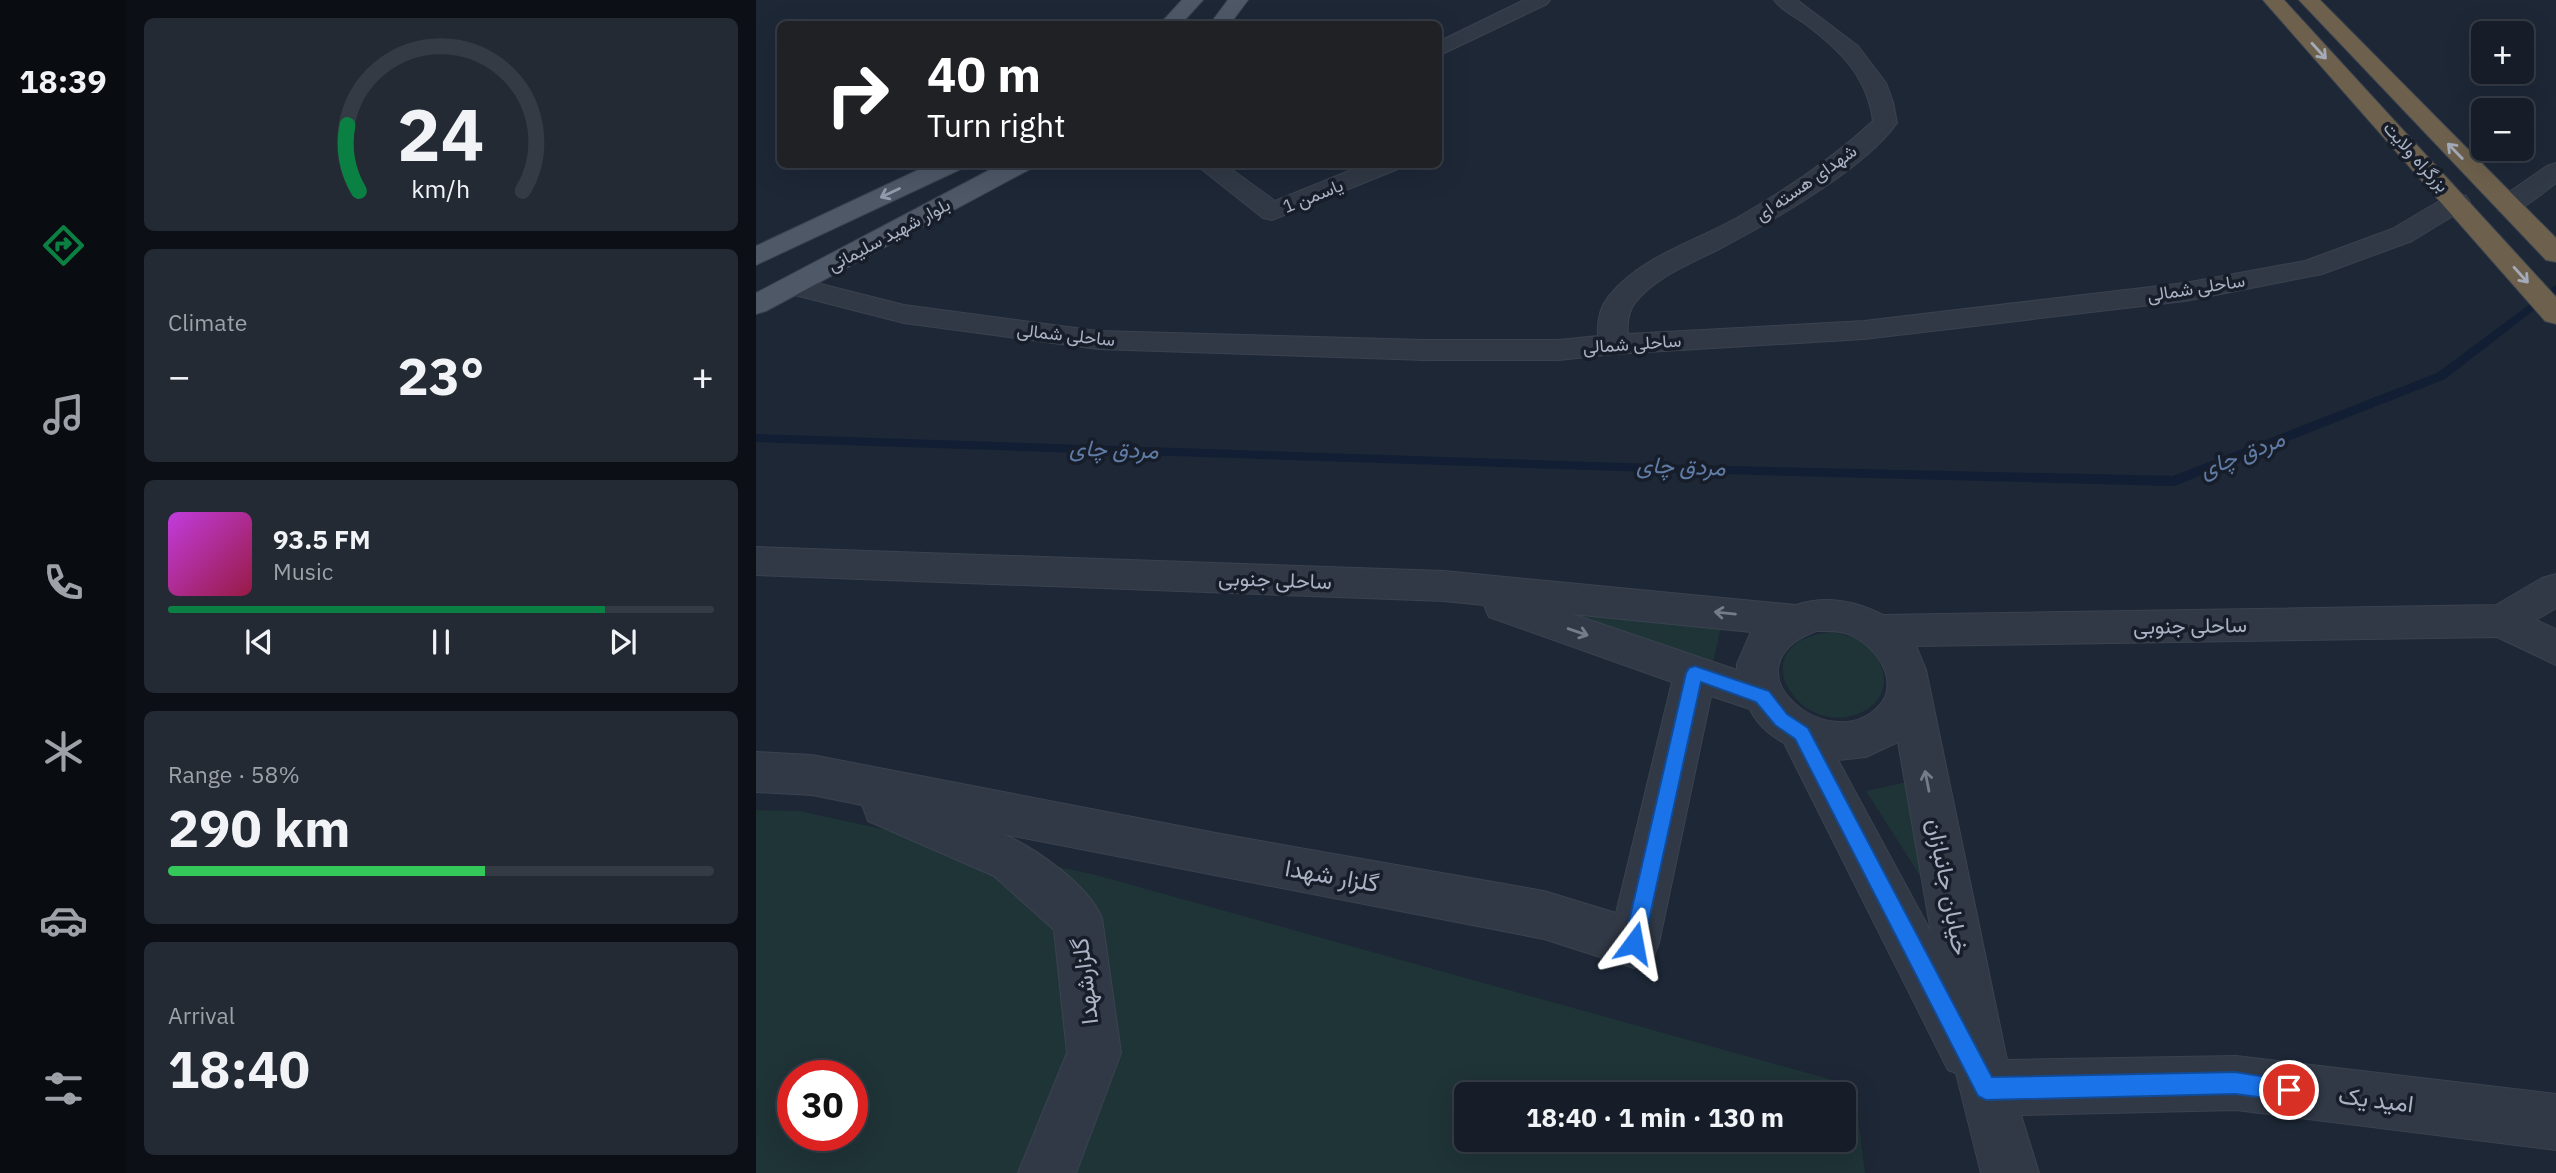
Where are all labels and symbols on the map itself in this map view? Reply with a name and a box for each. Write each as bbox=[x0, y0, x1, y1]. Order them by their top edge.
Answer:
one-way arrow bbox=[2311, 41, 2327, 59]
street label: بزرگراه ولایت bbox=[2379, 116, 2454, 197]
street label: شهدای هسته ای bbox=[1750, 139, 1861, 226]
one-way arrow bbox=[2447, 143, 2464, 160]
street label: یاسمن 1 bbox=[1279, 173, 1346, 218]
one-way arrow bbox=[880, 187, 901, 201]
street label: بلوار شهید سلیمانی bbox=[824, 193, 954, 277]
one-way arrow bbox=[2512, 266, 2529, 283]
street label: ساحلی شمالی bbox=[2145, 268, 2246, 307]
street label: ساحلی شمالی bbox=[1016, 318, 1116, 351]
street label: ساحلی شمالی bbox=[1582, 329, 1682, 358]
water label: مردق چای bbox=[2195, 422, 2290, 486]
water label: مردق چای bbox=[1069, 431, 1160, 467]
water label: مردق چای bbox=[1636, 448, 1727, 484]
street label: ساحلی جنوبی bbox=[1218, 563, 1332, 595]
one-way arrow bbox=[1715, 606, 1737, 619]
street label: ساحلی جنوبی bbox=[2133, 610, 2247, 640]
one-way arrow bbox=[1567, 627, 1589, 639]
one-way arrow bbox=[1920, 770, 1934, 793]
street label: خیابان جانبازان bbox=[1920, 816, 1978, 958]
street label: گلزار شهدا bbox=[1283, 851, 1382, 899]
position arrow bbox=[1597, 906, 1671, 980]
street label: گلزارشهدا bbox=[1063, 936, 1105, 1026]
speed limit sign: 30 bbox=[777, 1060, 868, 1151]
pin bbox=[2259, 1060, 2319, 1120]
street label: امید یک bbox=[2337, 1079, 2416, 1119]

